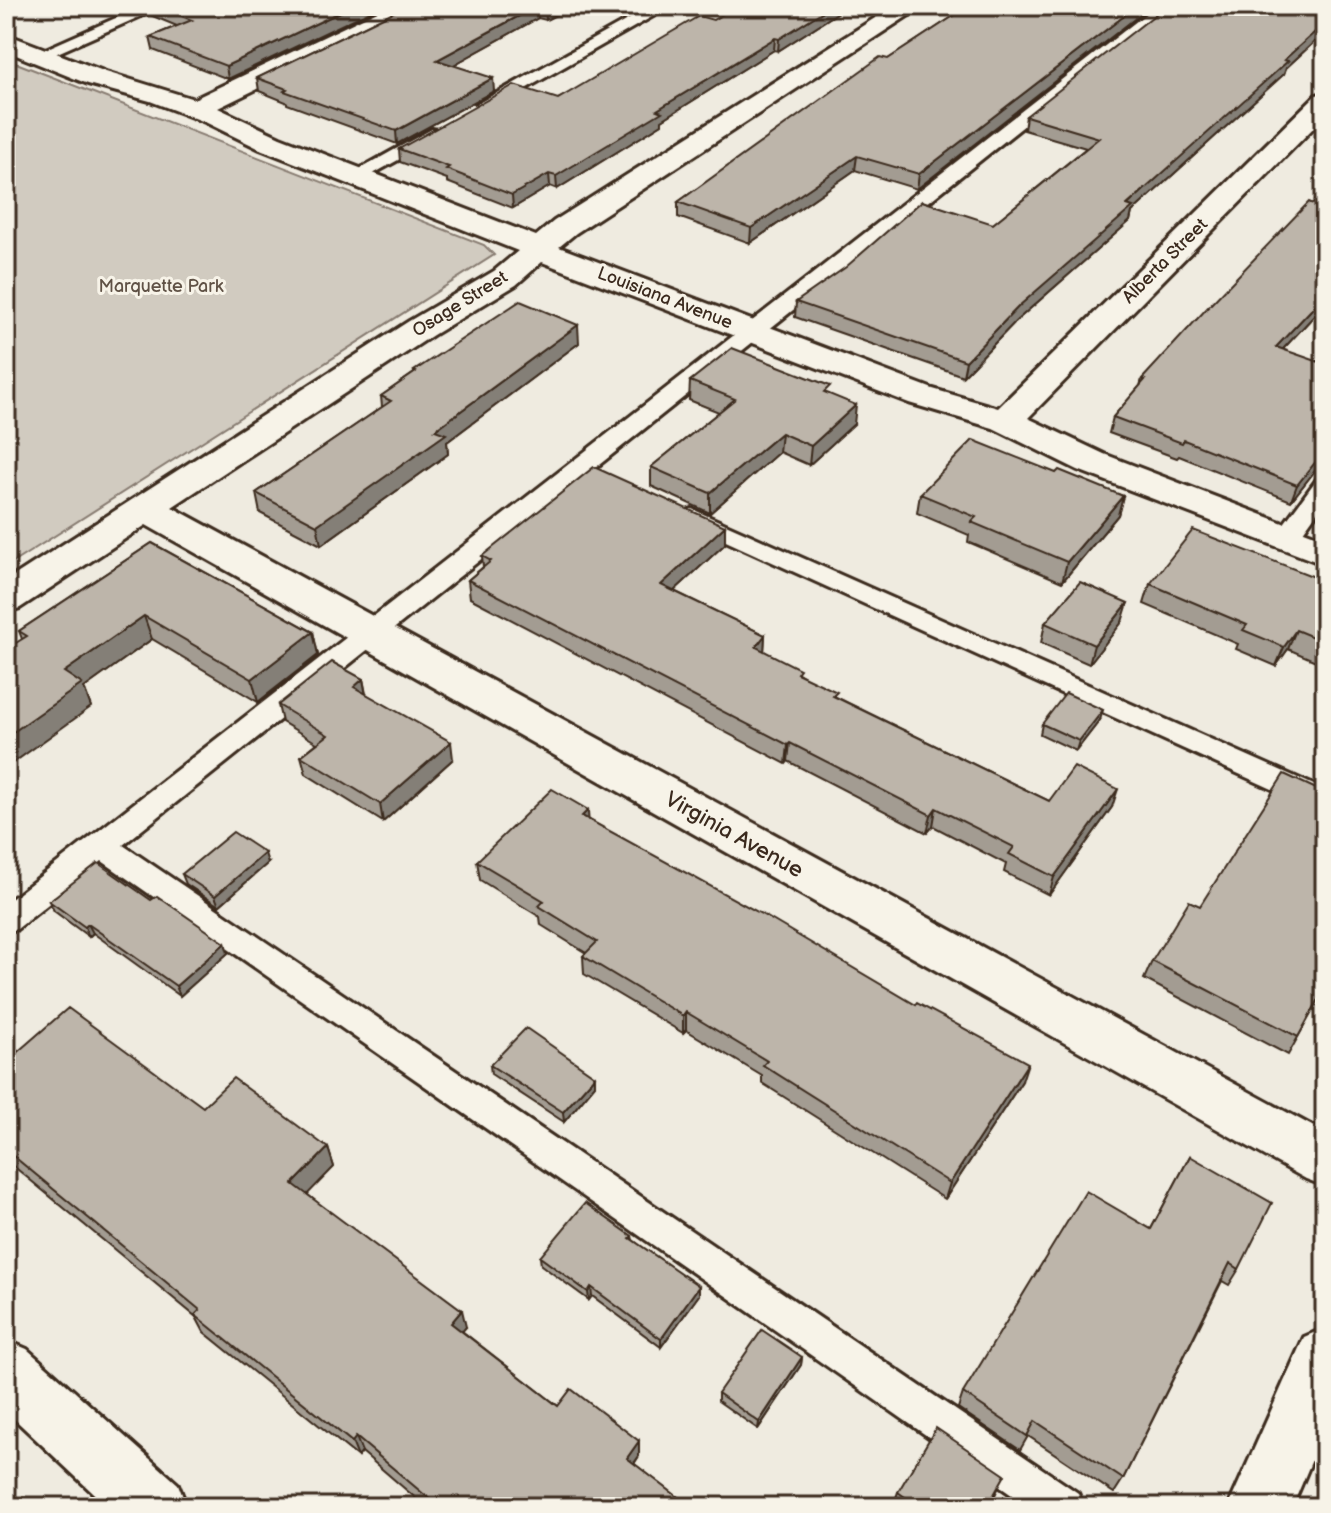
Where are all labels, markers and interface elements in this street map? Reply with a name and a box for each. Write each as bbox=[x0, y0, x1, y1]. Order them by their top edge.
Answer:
street label: Alberta Street bbox=[1118, 214, 1212, 308]
street label: Louisiana Avenue bbox=[594, 263, 736, 334]
street label: Osage Street bbox=[409, 266, 512, 341]
park label: Marquette Park bbox=[98, 276, 224, 297]
street label: Virginia Avenue bbox=[660, 786, 808, 884]

